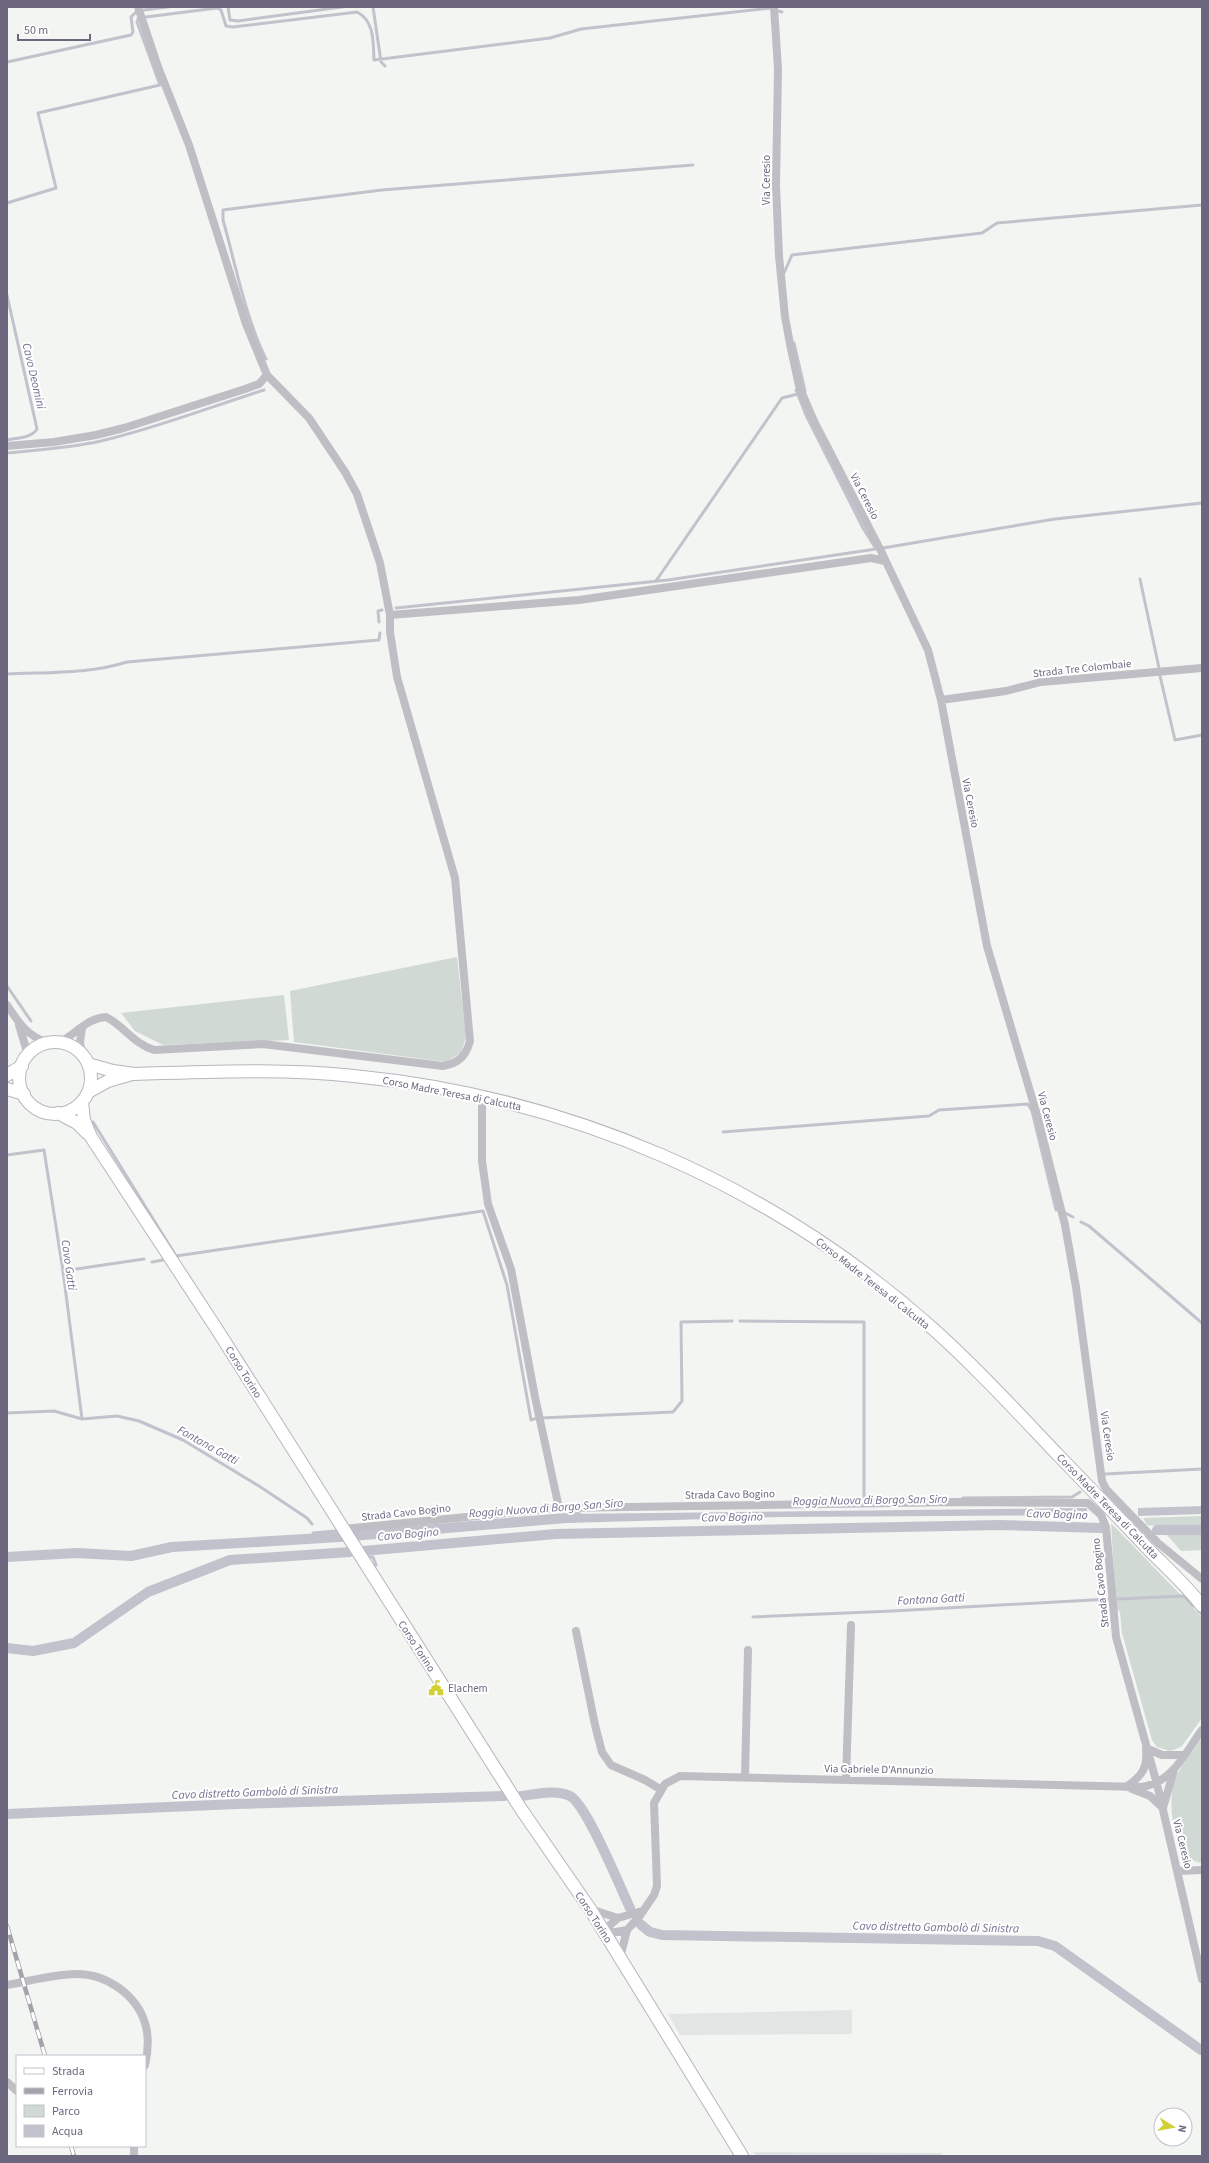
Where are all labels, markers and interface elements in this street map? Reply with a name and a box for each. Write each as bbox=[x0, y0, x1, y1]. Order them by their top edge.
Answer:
scale bar bbox=[18, 16, 90, 42]
text: 50 m bbox=[24, 22, 48, 39]
street label: Via Ceresio bbox=[759, 155, 774, 205]
water label: Cavo Deomini bbox=[18, 341, 49, 411]
street label: Via Ceresio bbox=[846, 470, 883, 522]
street label: Strada Tre Colombaie bbox=[1032, 656, 1133, 681]
street label: Via Ceresio bbox=[958, 777, 983, 829]
street label: Corso Madre Teresa di Calcutta bbox=[381, 1073, 523, 1114]
street label: Via Ceresio bbox=[1034, 1090, 1061, 1142]
street label: Corso Madre Teresa di Calcutta bbox=[812, 1234, 933, 1333]
water label: Cavo Gatti bbox=[57, 1239, 80, 1292]
street label: Corso Torino bbox=[222, 1344, 265, 1401]
street label: Via Ceresio bbox=[1097, 1410, 1118, 1462]
water label: Fontana Gatti bbox=[174, 1422, 242, 1469]
street label: Corso Madre Teresa di Calcutta bbox=[1053, 1450, 1162, 1562]
street label: Strada Cavo Bogino bbox=[685, 1486, 775, 1503]
water label: Roggia Nuova di Borgo San Siro bbox=[792, 1491, 948, 1510]
water label: Roggia Nuova di Borgo San Siro bbox=[468, 1495, 624, 1522]
street label: Strada Cavo Bogino bbox=[360, 1500, 452, 1525]
water label: Cavo Bogino bbox=[1026, 1505, 1088, 1524]
water label: Cavo Bogino bbox=[701, 1508, 763, 1527]
water label: Cavo Bogino bbox=[377, 1523, 439, 1546]
street label: Strada Cavo Bogino bbox=[1088, 1537, 1113, 1629]
water label: Fontana Gatti bbox=[897, 1589, 965, 1610]
street label: Corso Torino bbox=[394, 1618, 439, 1675]
public building icon: Elachem bbox=[427, 1679, 445, 1697]
place label: Elachem bbox=[448, 1681, 488, 1696]
street label: Via Gabriele D'Annunzio bbox=[824, 1761, 934, 1778]
water label: Cavo distretto Gambolò di Sinistra bbox=[171, 1781, 339, 1804]
street label: Via Ceresio bbox=[1169, 1818, 1196, 1870]
street label: Corso Torino bbox=[571, 1889, 616, 1946]
water label: Cavo distretto Gambolò di Sinistra bbox=[852, 1918, 1020, 1937]
legend bbox=[16, 2055, 146, 2147]
text: Strada bbox=[52, 2063, 85, 2080]
text: Ferrovia bbox=[52, 2083, 93, 2100]
text: Parco bbox=[52, 2103, 80, 2120]
north arrow bbox=[1153, 2107, 1193, 2147]
text: Acqua bbox=[52, 2123, 83, 2140]
text: N bbox=[1174, 2124, 1190, 2134]

